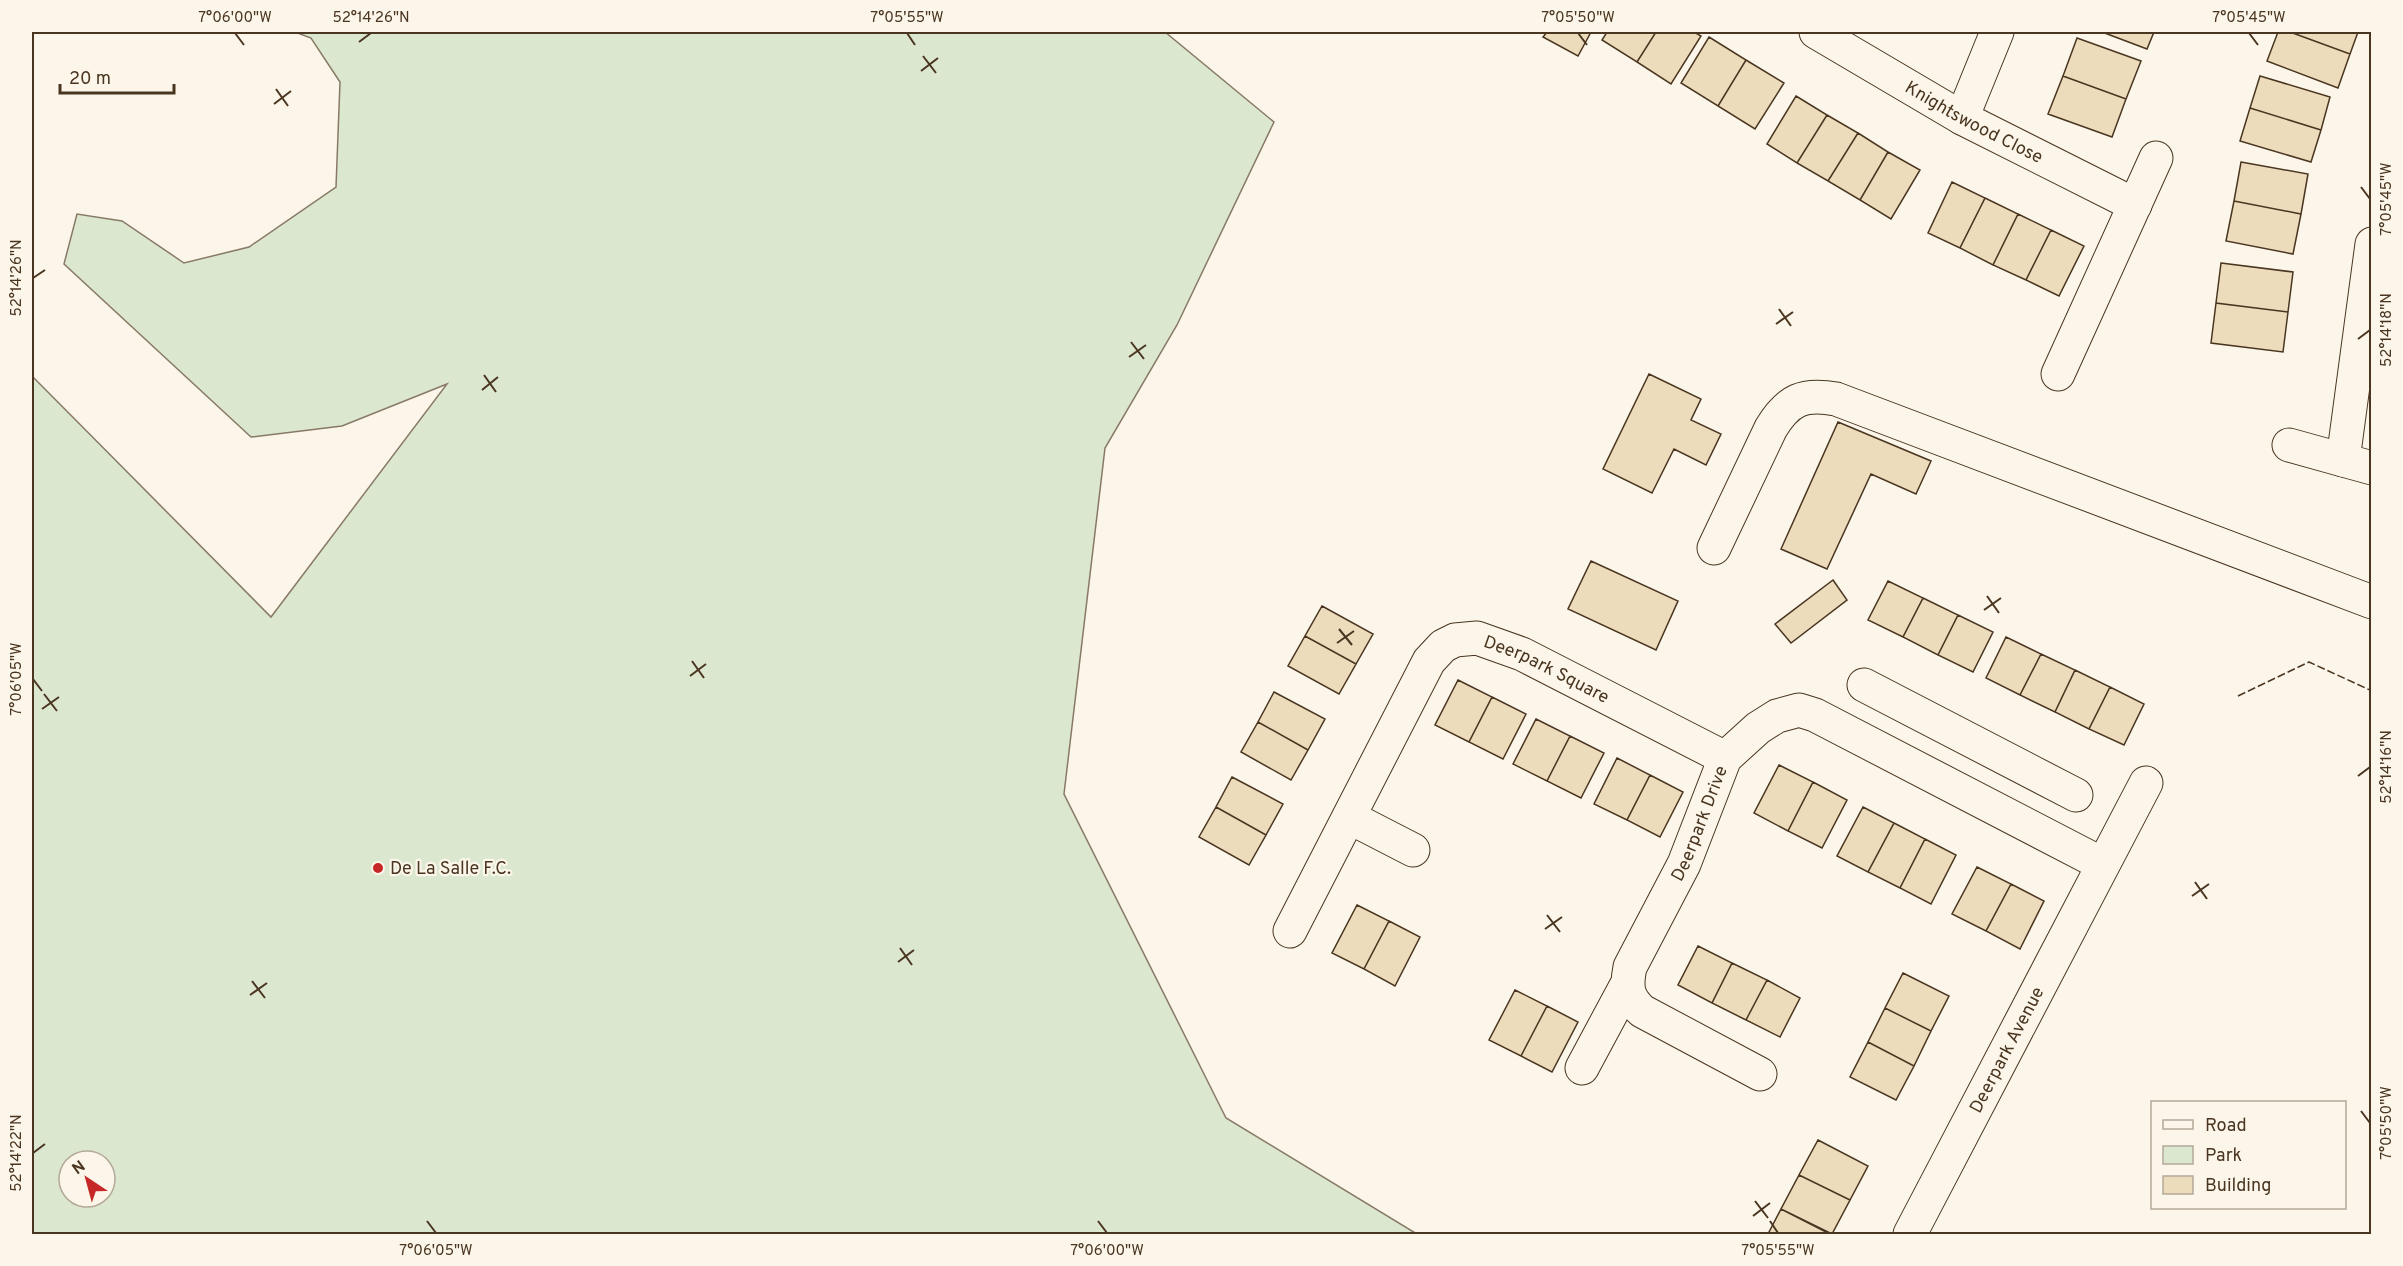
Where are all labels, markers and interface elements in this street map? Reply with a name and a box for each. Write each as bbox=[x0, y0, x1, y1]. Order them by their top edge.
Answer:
text: 7°06'00"W bbox=[198, 9, 272, 28]
text: 52°14'26"N bbox=[332, 9, 410, 28]
text: 7°05'55"W bbox=[870, 9, 944, 28]
text: 7°05'50"W bbox=[1541, 9, 1615, 28]
text: 7°05'45"W bbox=[2212, 9, 2286, 28]
scale bar bbox=[60, 57, 174, 95]
text: 20 m bbox=[69, 68, 111, 91]
street label: Knightswood Close bbox=[1900, 77, 2046, 170]
text: 7°05'45"W bbox=[2378, 162, 2397, 236]
text: 52°14'26"N bbox=[8, 239, 27, 317]
text: 52°14'18"N bbox=[2378, 293, 2397, 367]
street label: Deerpark Square bbox=[1480, 631, 1613, 710]
text: 7°06'05"W bbox=[8, 642, 27, 716]
text: 52°14'16"N bbox=[2378, 730, 2397, 804]
street label: Deerpark Drive bbox=[1667, 763, 1734, 886]
place label: De La Salle F.C. bbox=[390, 858, 511, 881]
marker: De La Salle F.C. bbox=[371, 861, 385, 875]
street label: Deerpark Avenue bbox=[1965, 983, 2050, 1117]
text: 7°05'50"W bbox=[2378, 1086, 2397, 1160]
legend bbox=[2151, 1101, 2346, 1209]
text: 52°14'22"N bbox=[8, 1114, 27, 1192]
text: Road bbox=[2205, 1115, 2247, 1138]
text: Park bbox=[2205, 1145, 2242, 1168]
north arrow bbox=[57, 1149, 117, 1209]
text: N bbox=[69, 1157, 90, 1180]
text: Building bbox=[2205, 1175, 2271, 1198]
text: 7°06'05"W bbox=[399, 1242, 473, 1261]
text: 7°06'00"W bbox=[1070, 1242, 1144, 1261]
text: 7°05'55"W bbox=[1741, 1242, 1815, 1261]

